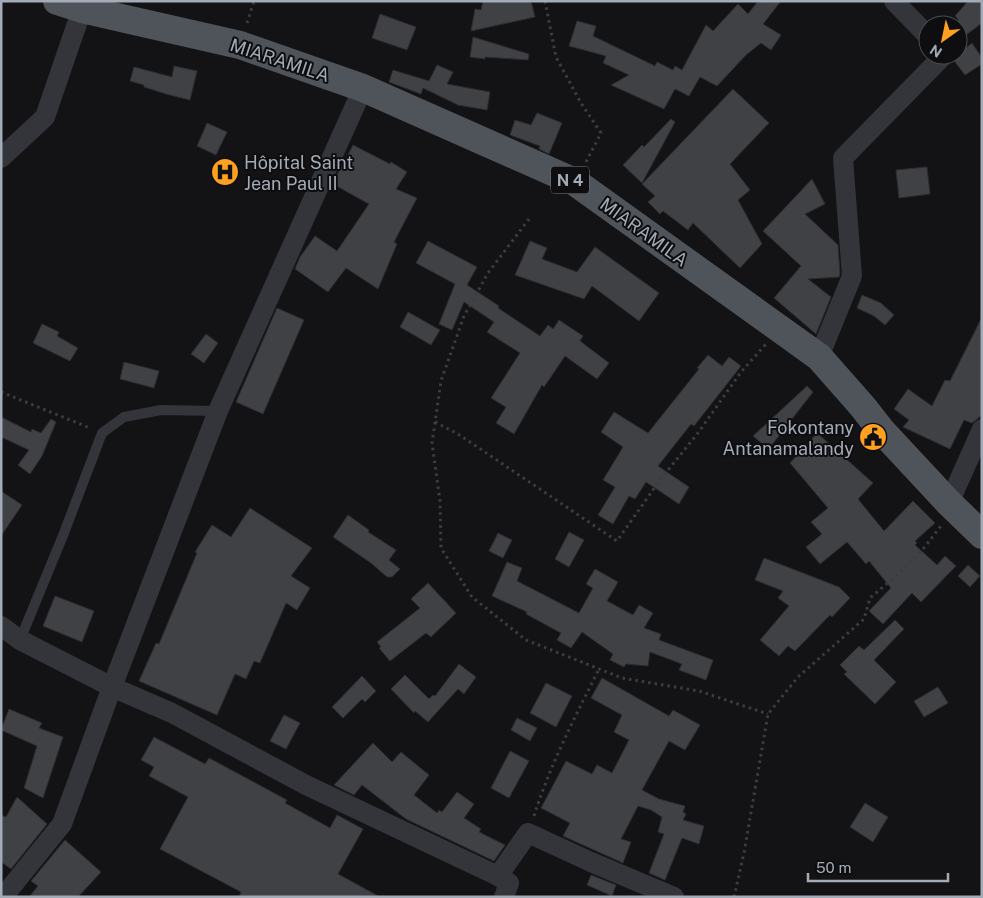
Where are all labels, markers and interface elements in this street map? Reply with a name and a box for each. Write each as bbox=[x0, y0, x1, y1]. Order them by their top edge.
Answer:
north arrow bbox=[918, 15, 968, 65]
street label: MIARAMILA bbox=[228, 34, 333, 86]
text: N bbox=[927, 41, 945, 61]
place label: Hôpital Saint Jean Paul II bbox=[244, 152, 353, 194]
hospital icon: Hôpital Saint Jean Paul II bbox=[210, 157, 240, 187]
road number: N 4 bbox=[551, 166, 589, 194]
street label: MIARAMILA bbox=[596, 193, 692, 271]
place label: Fokontany Antanamalandy bbox=[722, 417, 854, 459]
public building icon: Fokontany Antanamalandy bbox=[858, 422, 888, 452]
scale bar bbox=[808, 850, 948, 882]
text: 50 m bbox=[816, 859, 851, 876]

